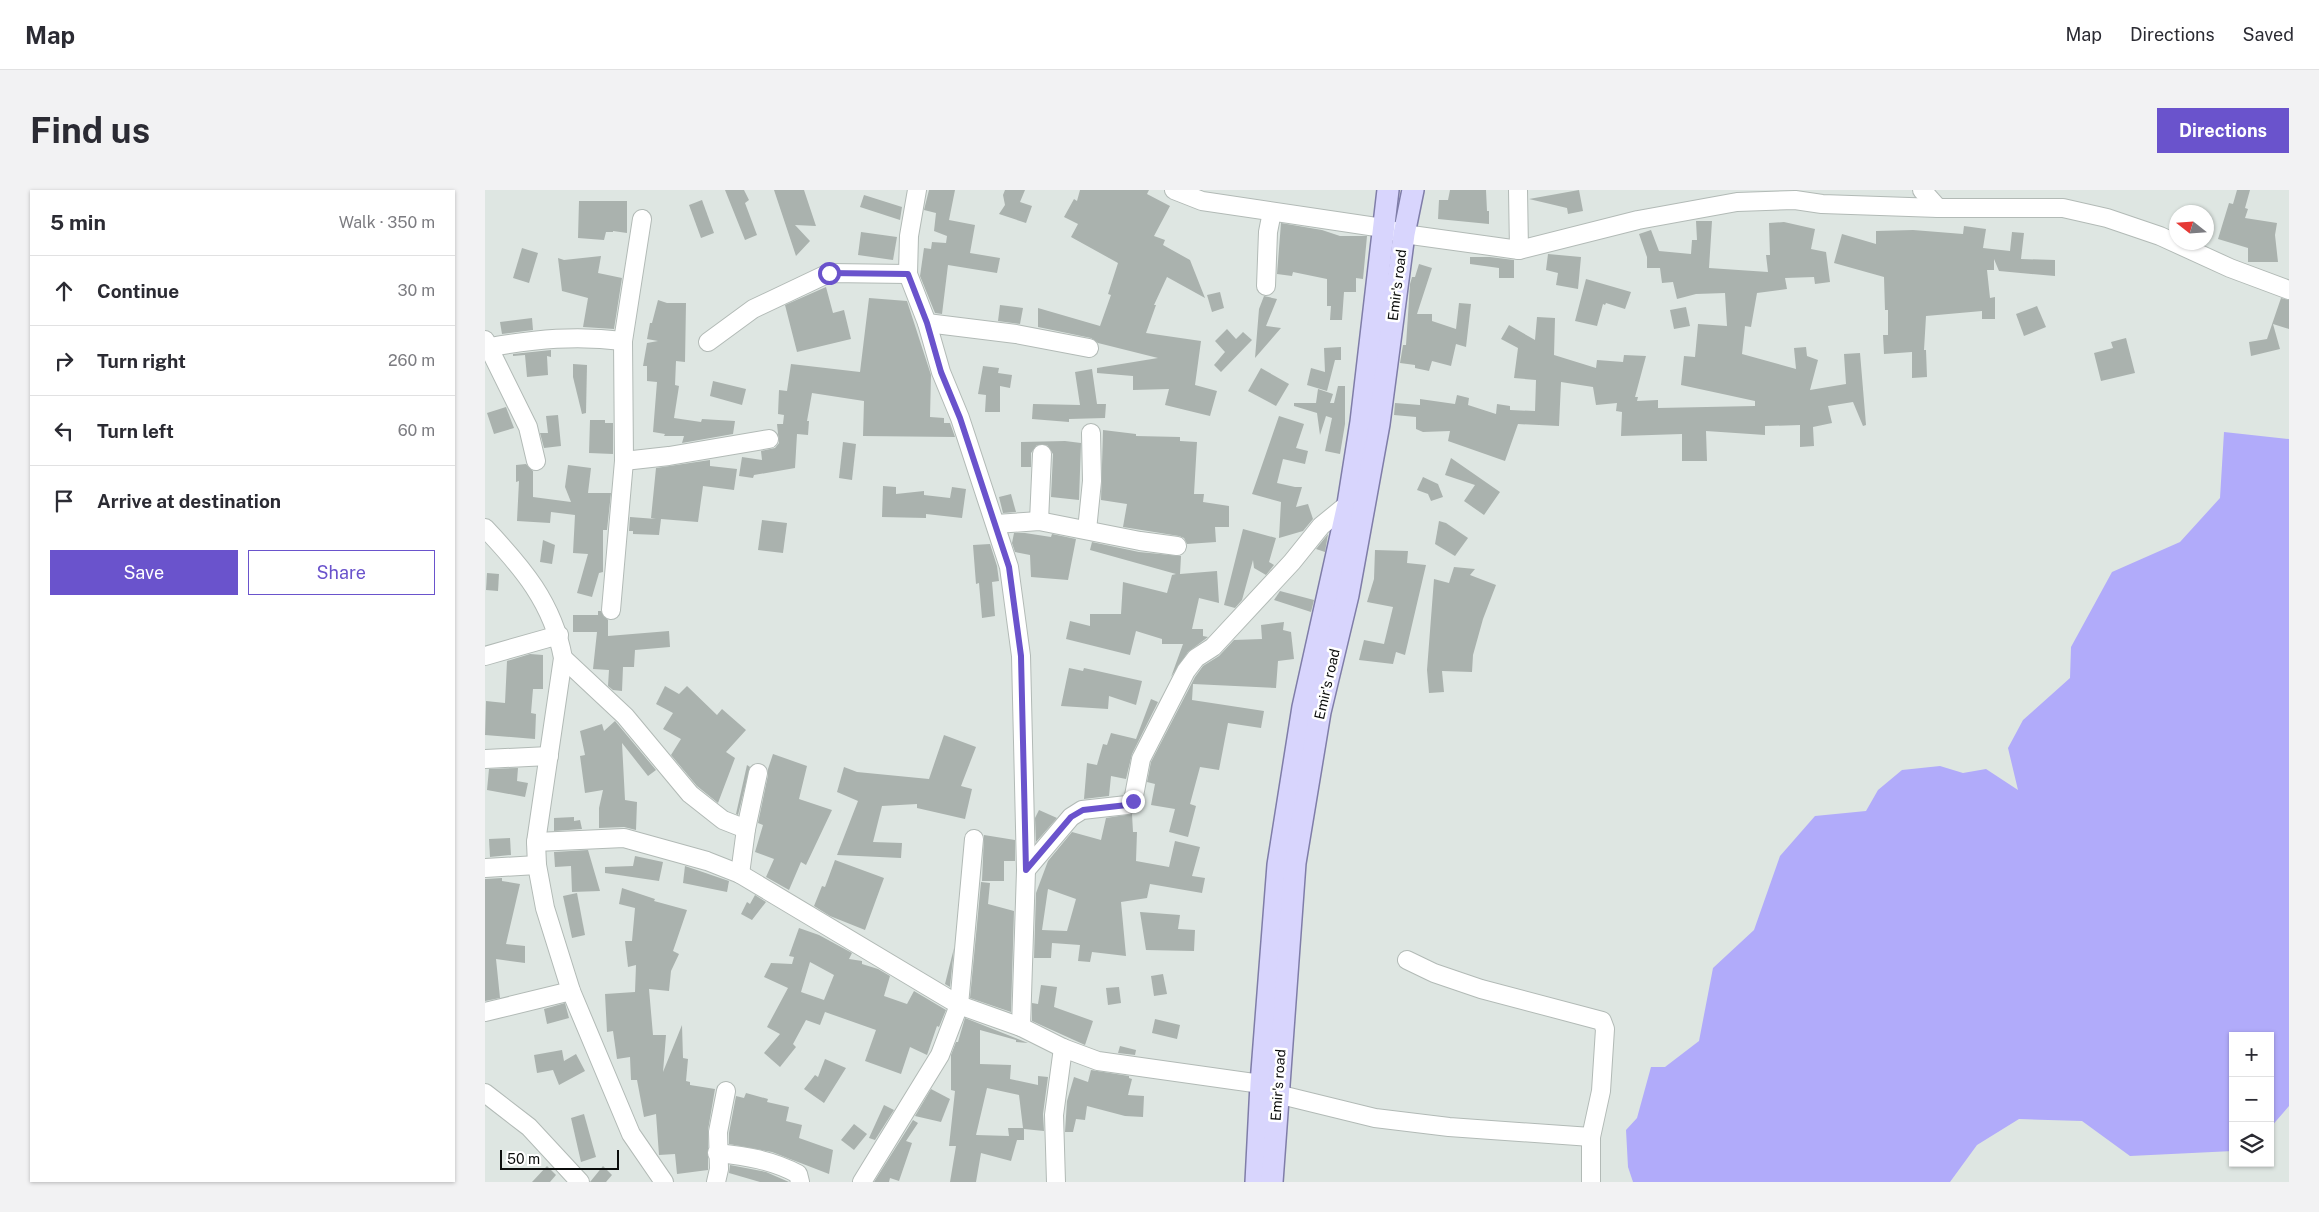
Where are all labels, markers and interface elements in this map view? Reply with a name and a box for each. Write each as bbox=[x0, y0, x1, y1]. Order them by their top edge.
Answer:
text: Map bbox=[25, 21, 75, 49]
text: Map bbox=[2065, 24, 2102, 45]
text: Directions bbox=[2130, 24, 2215, 45]
text: Saved bbox=[2243, 24, 2294, 45]
button: Directions bbox=[2157, 108, 2289, 153]
text: Find us bbox=[30, 110, 150, 151]
north arrow bbox=[2169, 205, 2214, 250]
text: 5 min bbox=[50, 210, 106, 235]
text: Walk · 350 m bbox=[339, 213, 435, 232]
street label: Emir's road bbox=[1385, 248, 1409, 322]
route start bbox=[818, 262, 841, 285]
icon: ahead bbox=[50, 277, 78, 305]
text: Continue bbox=[97, 280, 179, 302]
text: 30 m bbox=[398, 281, 435, 300]
icon: right bbox=[50, 347, 78, 375]
text: Turn right bbox=[97, 350, 186, 372]
text: 260 m bbox=[388, 351, 435, 370]
icon: left bbox=[50, 417, 78, 445]
text: Turn left bbox=[97, 420, 174, 442]
text: 60 m bbox=[398, 421, 435, 440]
icon: arrive bbox=[50, 487, 78, 515]
text: Arrive at destination bbox=[97, 490, 281, 512]
button: Save bbox=[50, 550, 238, 595]
button: Share bbox=[248, 550, 435, 595]
street label: Emir's road bbox=[1311, 647, 1343, 721]
route end bbox=[1122, 790, 1145, 813]
map controls bbox=[2229, 1032, 2274, 1167]
button: + bbox=[2229, 1032, 2274, 1077]
street label: Emir's road bbox=[1268, 1049, 1288, 1121]
button: − bbox=[2229, 1077, 2274, 1122]
button: layers bbox=[2229, 1122, 2274, 1167]
scale bar bbox=[500, 1147, 619, 1170]
text: 50 m bbox=[507, 1151, 540, 1167]

